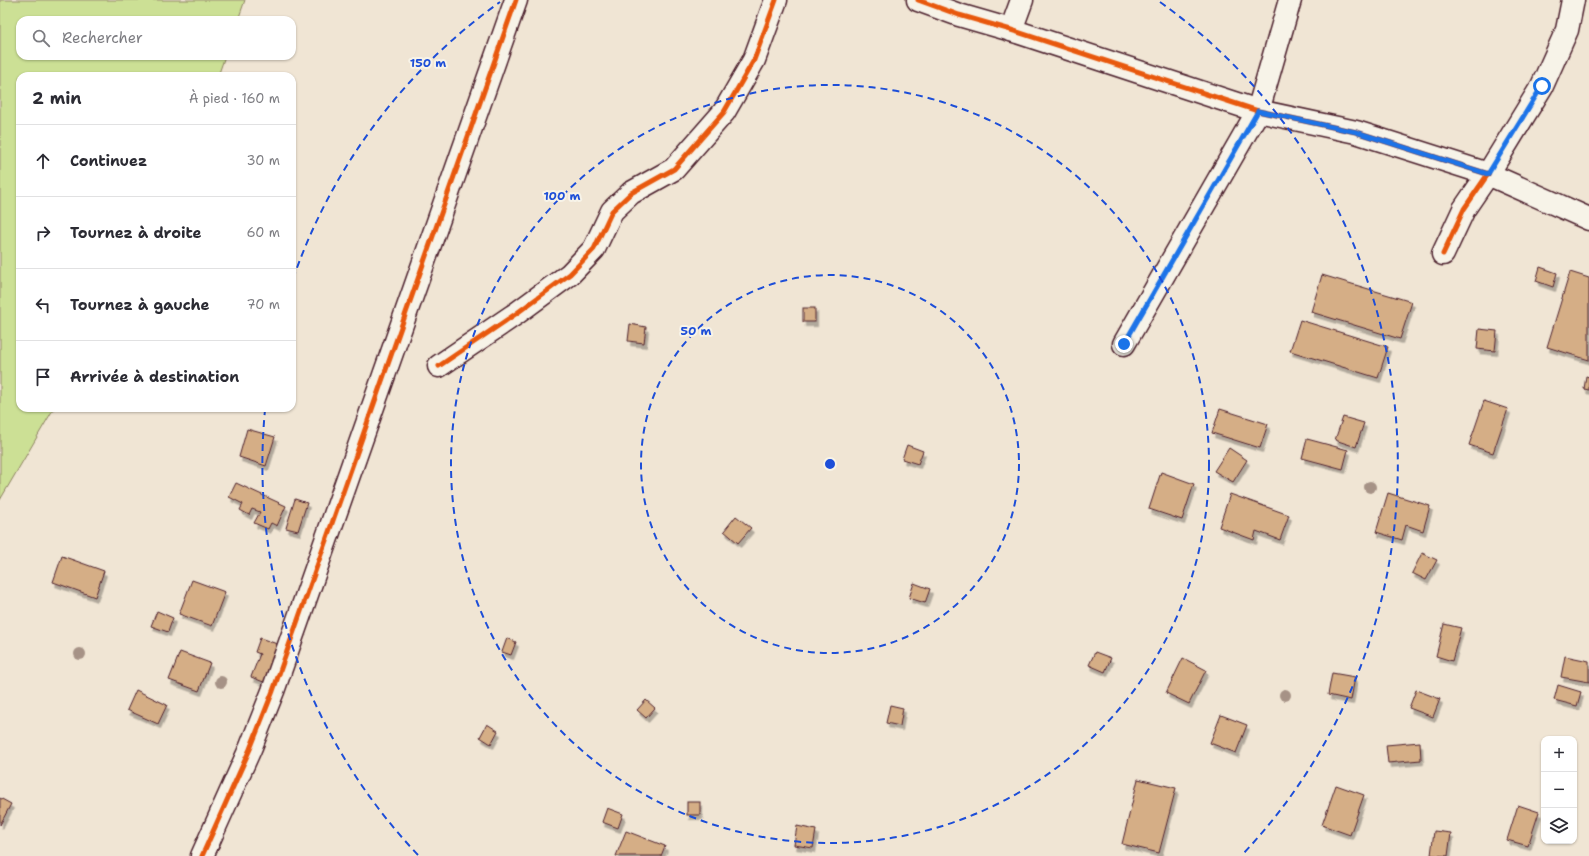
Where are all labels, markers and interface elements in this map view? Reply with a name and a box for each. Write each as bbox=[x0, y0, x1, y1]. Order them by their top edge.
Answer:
search box bbox=[16, 16, 296, 60]
icon: search bbox=[30, 27, 52, 49]
text: Rechercher bbox=[62, 28, 143, 48]
text: 150 m bbox=[410, 55, 446, 71]
route start bbox=[1533, 77, 1551, 95]
text: 2 min bbox=[32, 87, 82, 109]
text: À pied · 160 m bbox=[189, 90, 280, 107]
icon: ahead bbox=[32, 150, 54, 172]
text: Continuez bbox=[70, 151, 147, 171]
text: 30 m bbox=[246, 152, 280, 169]
text: 100 m bbox=[544, 188, 581, 204]
icon: right bbox=[32, 222, 54, 244]
text: Tournez à droite bbox=[70, 223, 202, 243]
text: 60 m bbox=[247, 224, 280, 241]
icon: left bbox=[32, 294, 54, 316]
text: Tournez à gauche bbox=[70, 295, 210, 315]
text: 70 m bbox=[246, 296, 280, 313]
text: 50 m bbox=[681, 323, 712, 339]
route end bbox=[1115, 335, 1133, 353]
icon: arrive bbox=[32, 366, 54, 388]
text: Arrivée à destination bbox=[70, 367, 239, 387]
centre of rings bbox=[823, 457, 837, 471]
map controls bbox=[1541, 736, 1577, 844]
button: + bbox=[1541, 736, 1577, 772]
button: − bbox=[1541, 772, 1577, 808]
button: layers bbox=[1541, 808, 1577, 844]

